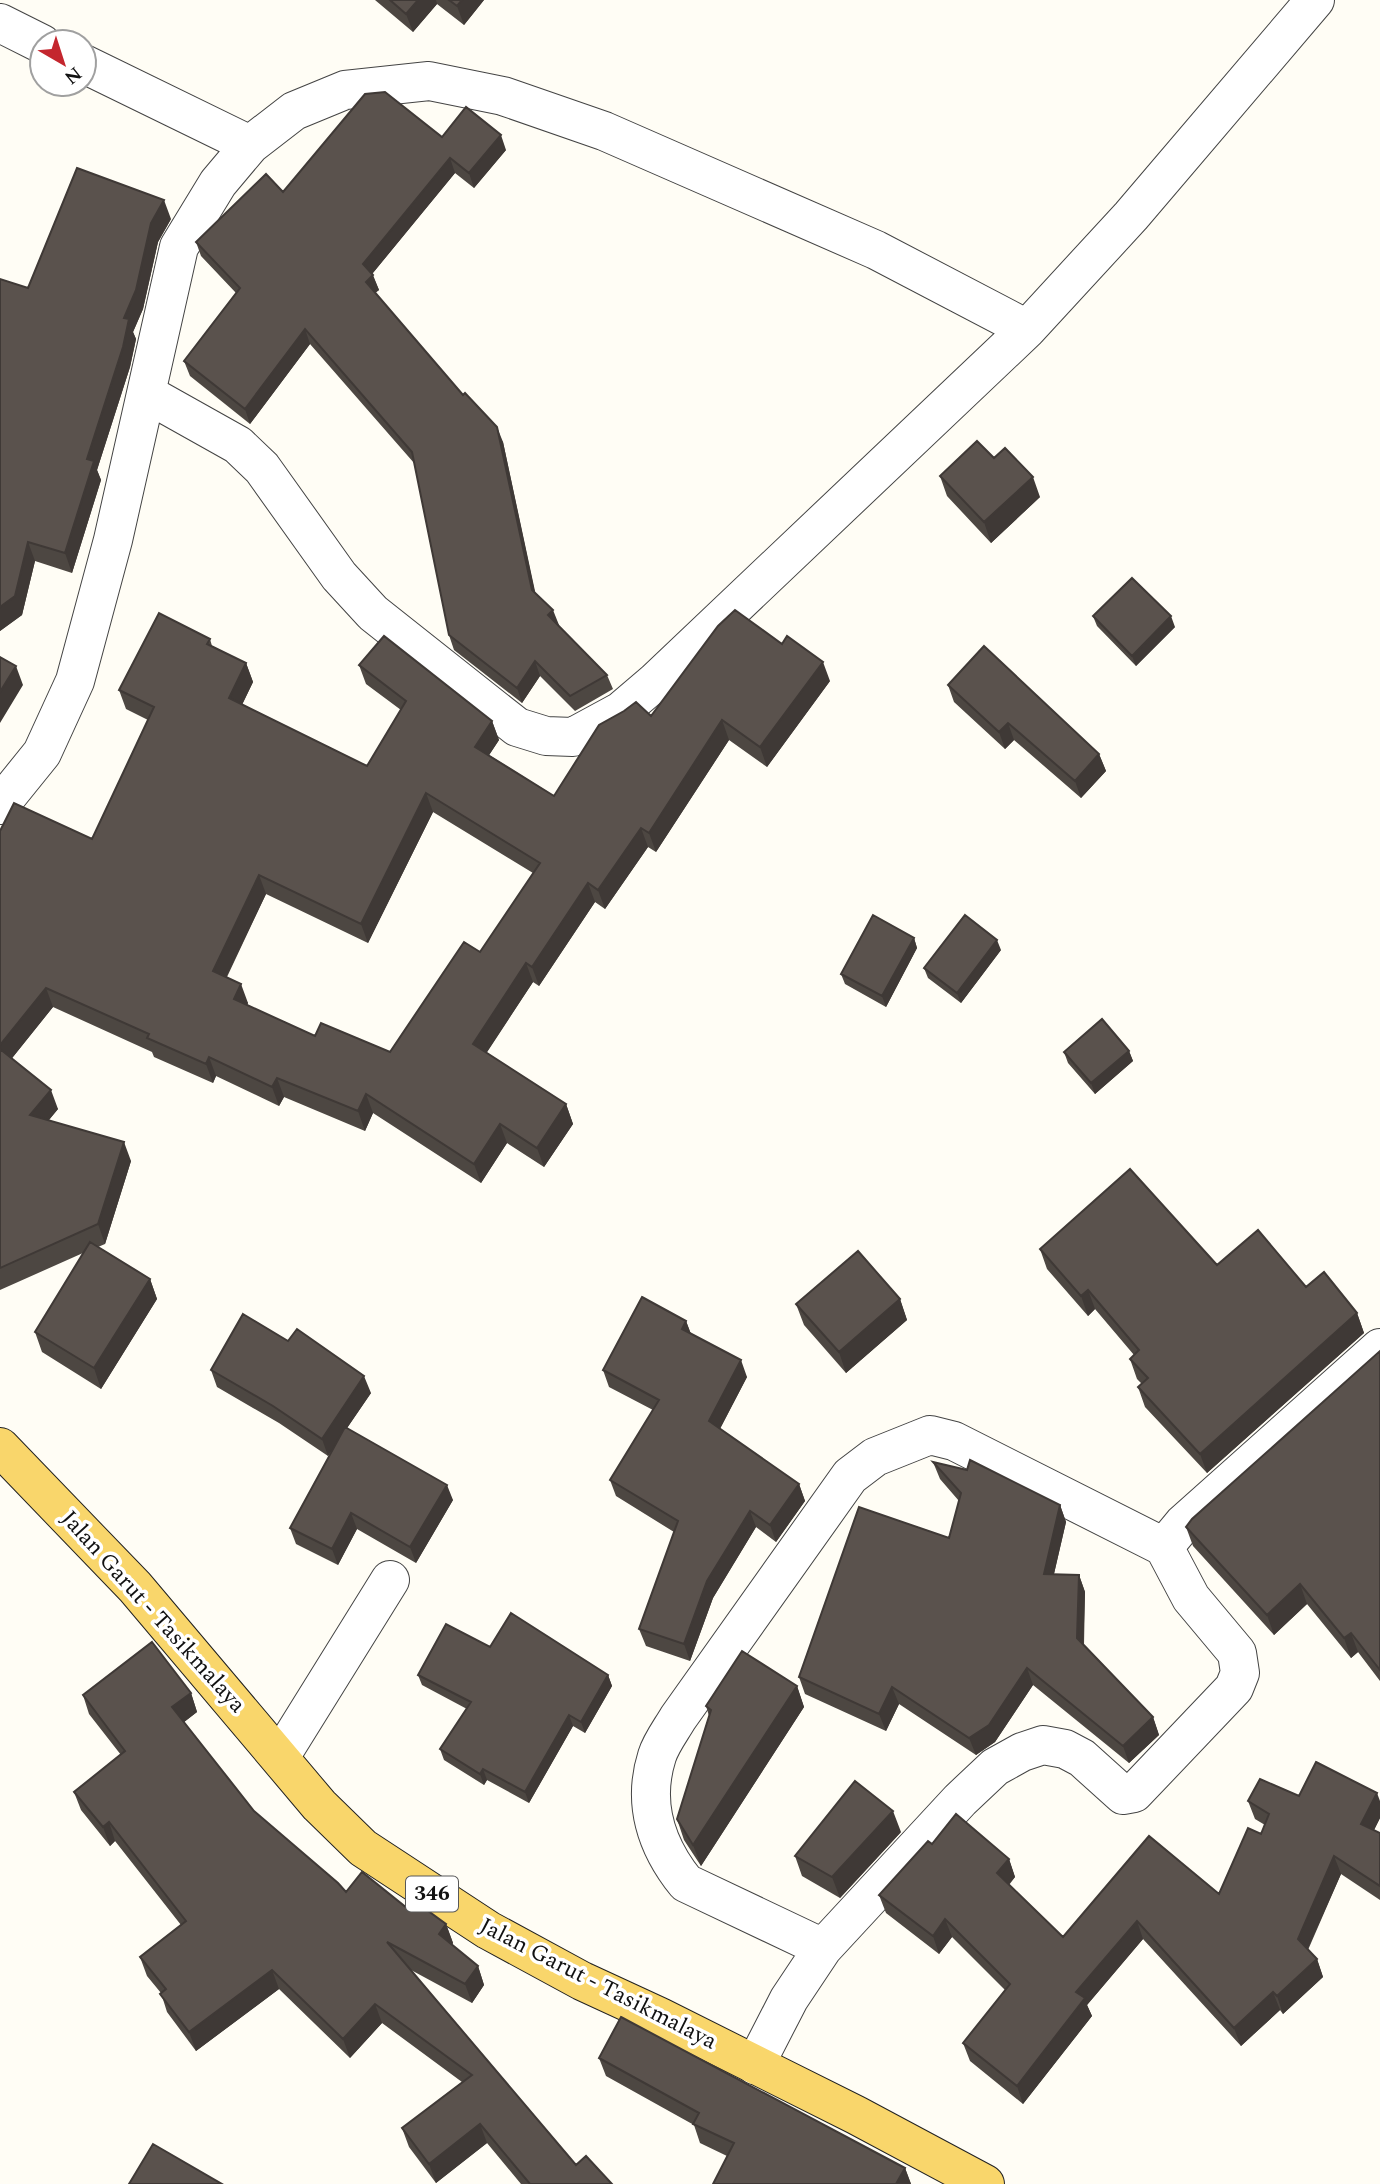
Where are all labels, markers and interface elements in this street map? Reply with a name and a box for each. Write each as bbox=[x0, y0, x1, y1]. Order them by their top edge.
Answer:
north arrow bbox=[28, 28, 98, 98]
text: N bbox=[58, 59, 88, 91]
street label: Jalan Garut - Tasikmalaya bbox=[52, 1503, 254, 1721]
road number: 346 bbox=[406, 1876, 458, 1912]
street label: Jalan Garut - Tasikmalaya bbox=[473, 1909, 723, 2059]

